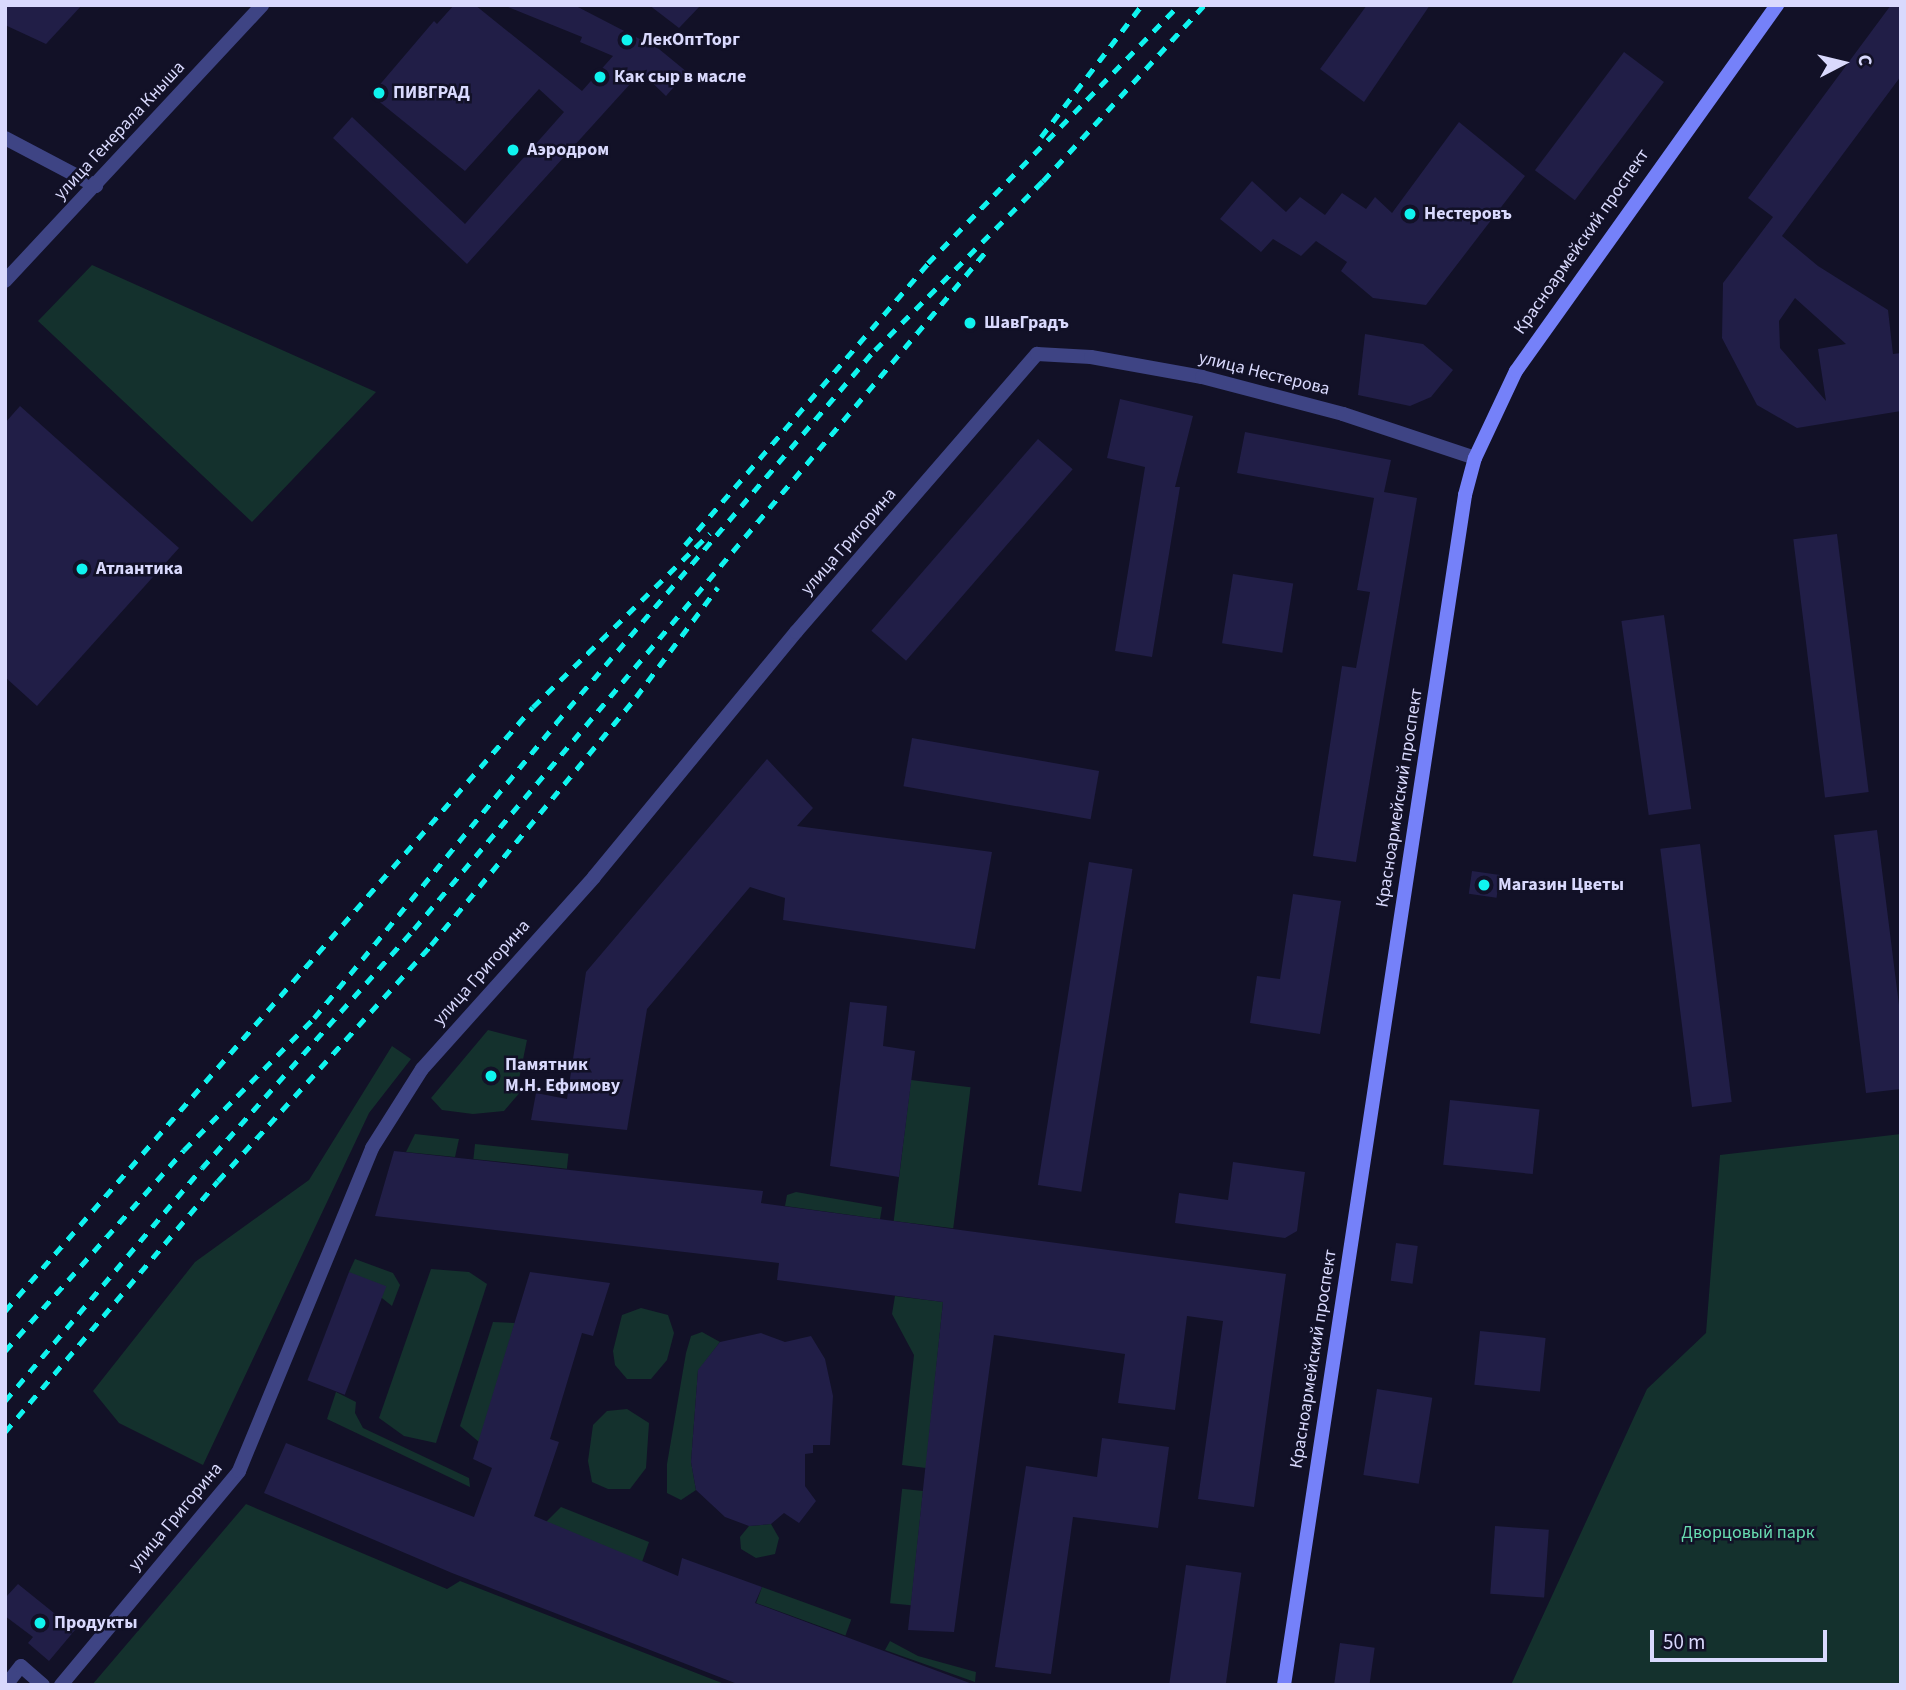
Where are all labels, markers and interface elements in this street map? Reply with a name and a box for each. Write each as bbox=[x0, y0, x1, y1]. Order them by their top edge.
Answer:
north arrow bbox=[1808, 28, 1878, 98]
place label: ЛекОптТорг bbox=[641, 29, 740, 51]
marker: ЛекОптТорг bbox=[619, 32, 635, 48]
text: С bbox=[1850, 53, 1878, 68]
street label: улица Генерала Кныша bbox=[50, 57, 190, 205]
place label: Как сыр в масле bbox=[614, 66, 746, 88]
marker: Как сыр в масле bbox=[592, 69, 608, 85]
place label: ПИВГРАД bbox=[393, 82, 470, 104]
marker: ПИВГРАД bbox=[371, 85, 387, 101]
place label: Аэродром bbox=[527, 139, 609, 161]
marker: Аэродром bbox=[505, 142, 521, 158]
street label: Красноармейский проспект bbox=[1510, 145, 1654, 339]
place label: Нестеровъ bbox=[1424, 203, 1512, 225]
marker: Нестеровъ bbox=[1402, 206, 1418, 222]
place label: ШавГрадъ bbox=[984, 312, 1069, 334]
marker: ШавГрадъ bbox=[962, 315, 978, 331]
street label: улица Нестерова bbox=[1196, 347, 1332, 401]
street label: улица Григорина bbox=[797, 484, 901, 600]
place label: Атлантика bbox=[96, 558, 183, 580]
marker: Атлантика bbox=[74, 561, 90, 577]
street label: Красноармейский проспект bbox=[1372, 687, 1428, 909]
place label: Магазин Цветы bbox=[1498, 874, 1624, 896]
marker: Магазин Цветы bbox=[1476, 877, 1492, 893]
street label: улица Григорина bbox=[429, 916, 535, 1030]
place label: Памятник М.Н. Ефимову bbox=[505, 1055, 620, 1098]
marker: Памятник М.Н. Ефимову bbox=[483, 1068, 499, 1084]
street label: Красноармейский проспект bbox=[1286, 1248, 1342, 1470]
street label: улица Григорина bbox=[124, 1459, 228, 1575]
park label: Дворцовый парк bbox=[1681, 1522, 1815, 1544]
place label: Продукты bbox=[54, 1612, 138, 1634]
marker: Продукты bbox=[32, 1615, 48, 1631]
scale bar bbox=[1654, 1616, 1831, 1660]
text: 50 m bbox=[1663, 1627, 1705, 1657]

